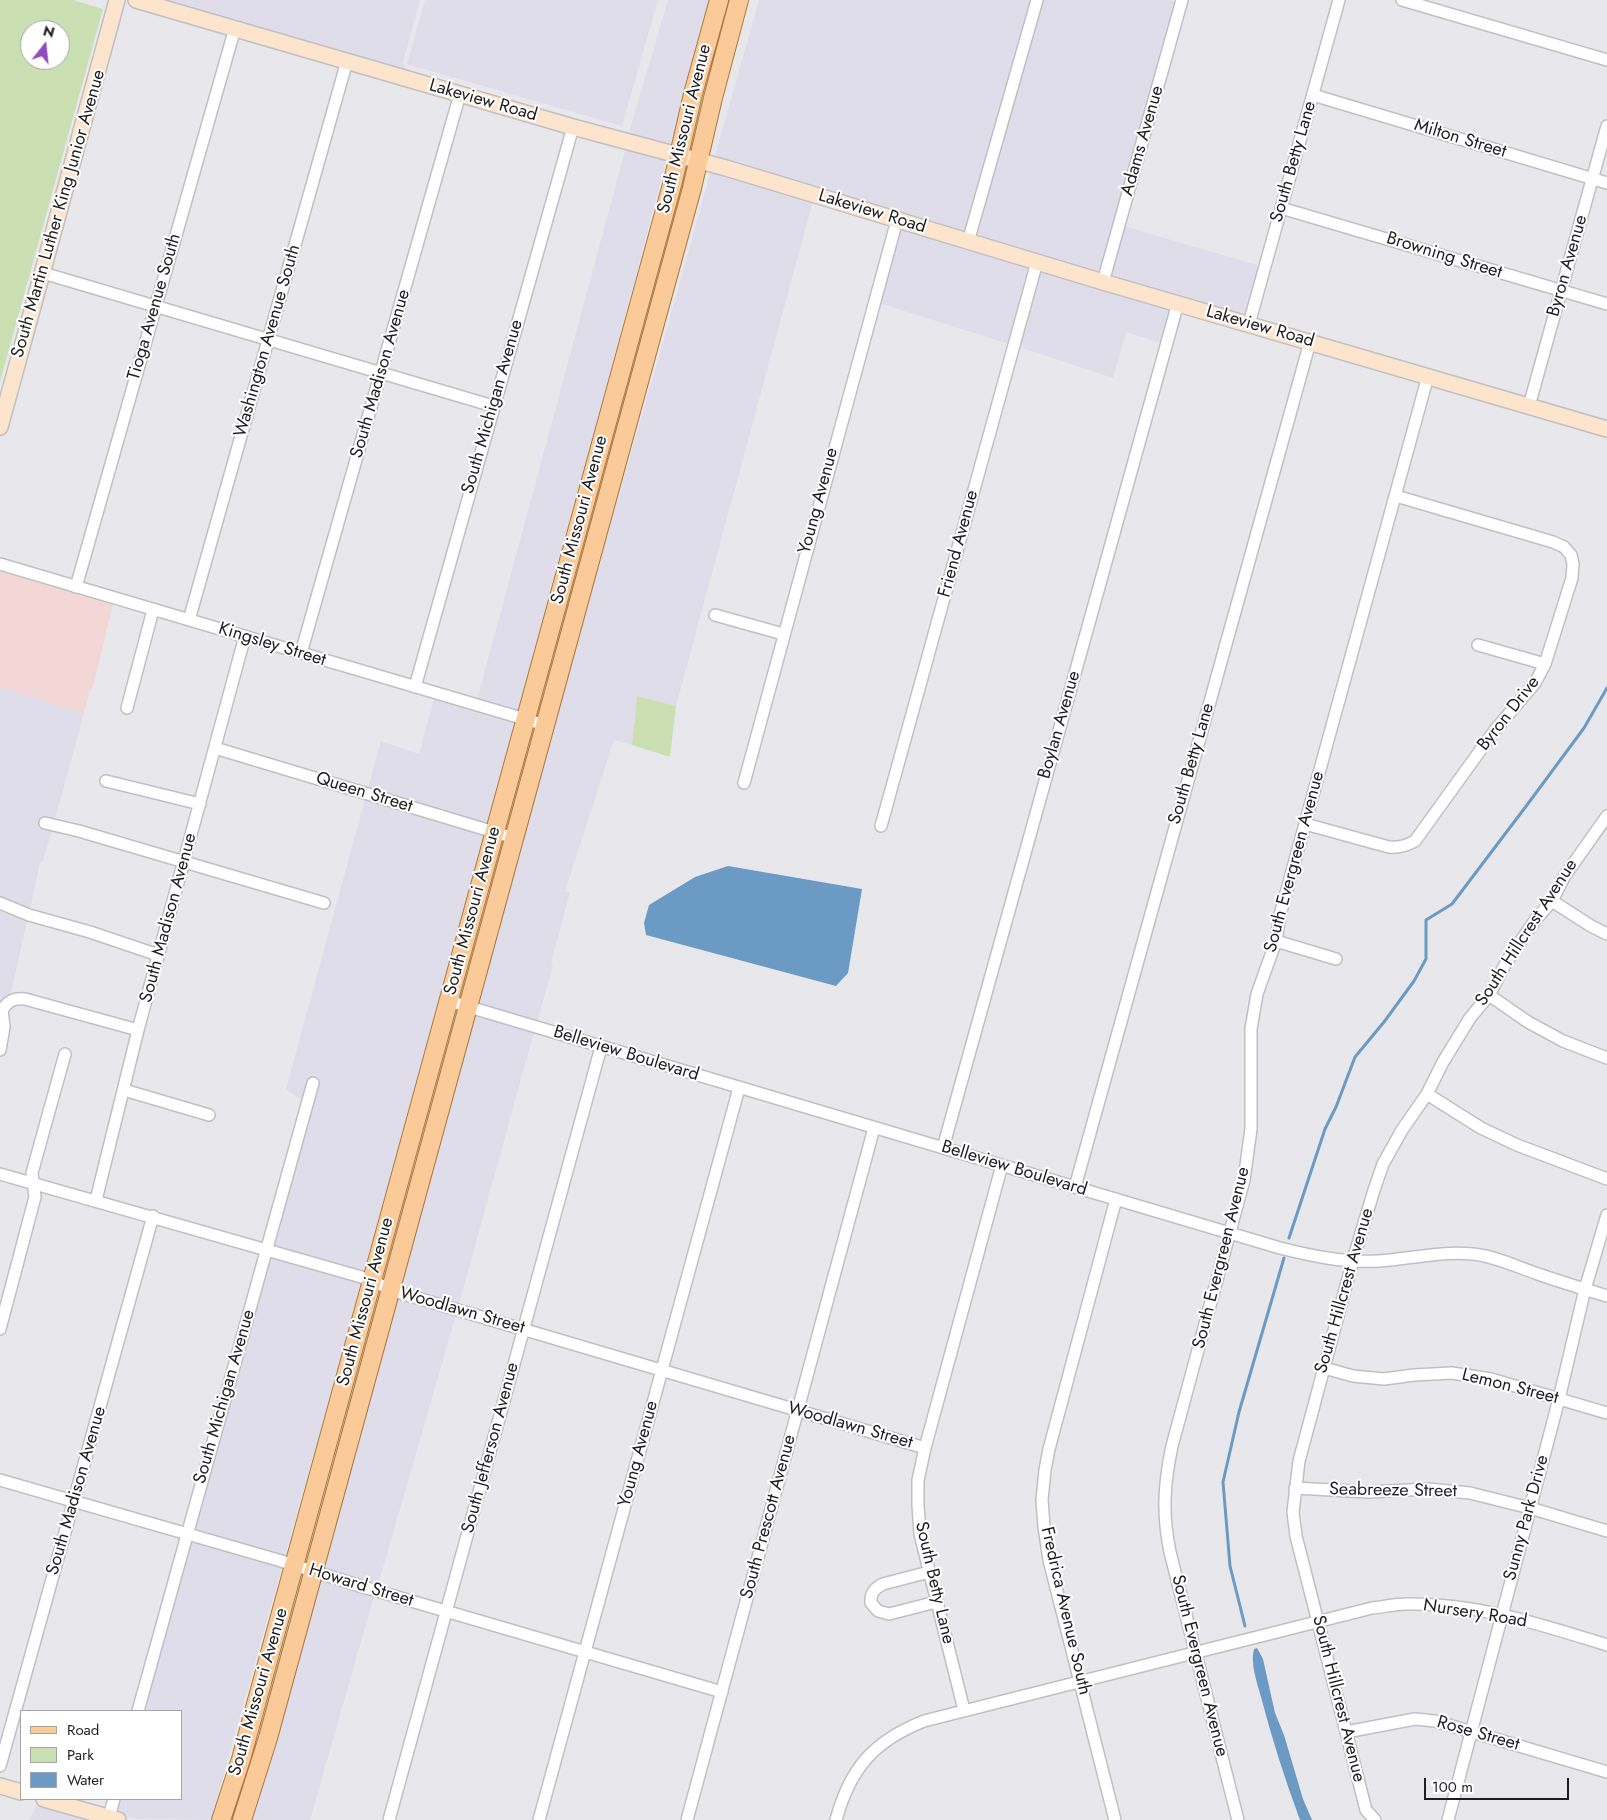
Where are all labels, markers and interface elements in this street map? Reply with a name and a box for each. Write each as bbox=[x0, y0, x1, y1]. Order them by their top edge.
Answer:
north arrow bbox=[20, 20, 70, 70]
text: N bbox=[41, 20, 57, 43]
street label: South Missouri Avenue bbox=[654, 42, 716, 216]
street label: South Martin Luther King Junior Avenue bbox=[7, 67, 111, 361]
street label: Lakeview Road bbox=[426, 75, 540, 127]
street label: Adams Avenue bbox=[1117, 83, 1169, 199]
street label: South Betty Lane bbox=[1266, 99, 1322, 225]
street label: Milton Street bbox=[1411, 115, 1509, 163]
street label: Lakeview Road bbox=[816, 185, 928, 239]
street label: Byron Avenue bbox=[1543, 213, 1593, 319]
street label: Browning Street bbox=[1383, 228, 1505, 284]
street label: Tioga Avenue South bbox=[124, 231, 186, 383]
street label: Washington Avenue South bbox=[230, 242, 306, 440]
street label: South Madison Avenue bbox=[347, 287, 415, 461]
street label: Lakeview Road bbox=[1203, 301, 1317, 353]
street label: South Michigan Avenue bbox=[458, 317, 528, 497]
street label: South Missouri Avenue bbox=[547, 433, 613, 607]
street label: Young Avenue bbox=[794, 446, 844, 556]
street label: Friend Avenue bbox=[934, 488, 984, 600]
street label: Kingsley Street bbox=[216, 618, 328, 672]
street label: Boylan Avenue bbox=[1034, 669, 1086, 781]
street label: Byron Drive bbox=[1473, 672, 1545, 756]
street label: South Betty Lane bbox=[1164, 701, 1220, 827]
street label: Queen Street bbox=[313, 768, 415, 818]
street label: South Evergreen Avenue bbox=[1260, 769, 1330, 955]
street label: South Missouri Avenue bbox=[440, 824, 506, 998]
street label: South Madison Avenue bbox=[136, 831, 202, 1005]
street label: South Hillcrest Avenue bbox=[1471, 855, 1583, 1011]
street label: Belleview Boulevard bbox=[550, 1022, 702, 1086]
street label: Belleview Boulevard bbox=[938, 1137, 1090, 1201]
street label: South Evergreen Avenue bbox=[1189, 1165, 1255, 1351]
street label: South Hillcrest Avenue bbox=[1311, 1206, 1379, 1376]
street label: South Missouri Avenue bbox=[333, 1215, 399, 1389]
street label: Woodlawn Street bbox=[397, 1283, 527, 1339]
street label: South Michigan Avenue bbox=[190, 1307, 260, 1487]
street label: South Jefferson Avenue bbox=[458, 1360, 524, 1536]
street label: Lemon Street bbox=[1459, 1365, 1561, 1409]
street label: Woodlawn Street bbox=[785, 1398, 915, 1454]
street label: Young Avenue bbox=[614, 1399, 664, 1509]
street label: South Madison Avenue bbox=[43, 1404, 111, 1578]
street label: South Prescott Avenue bbox=[737, 1433, 801, 1601]
street label: Sunny Park Drive bbox=[1500, 1453, 1554, 1583]
street label: Seabreeze Street bbox=[1329, 1479, 1457, 1503]
street label: South Betty Lane bbox=[909, 1520, 959, 1646]
street label: Fredrica Avenue South bbox=[1035, 1525, 1095, 1697]
street label: Howard Street bbox=[306, 1560, 416, 1612]
street label: South Evergreen Avenue bbox=[1166, 1573, 1232, 1759]
street label: Nursery Road bbox=[1421, 1595, 1529, 1633]
street label: South Missouri Avenue bbox=[225, 1606, 293, 1778]
street label: South Hillcrest Avenue bbox=[1307, 1613, 1369, 1785]
legend bbox=[20, 1710, 182, 1800]
street label: Rose Street bbox=[1434, 1712, 1522, 1756]
text: Road bbox=[67, 1719, 99, 1741]
text: Park bbox=[67, 1744, 94, 1766]
scale bar bbox=[1427, 1768, 1572, 1800]
text: Water bbox=[67, 1769, 104, 1791]
text: 100 m bbox=[1432, 1776, 1473, 1798]

